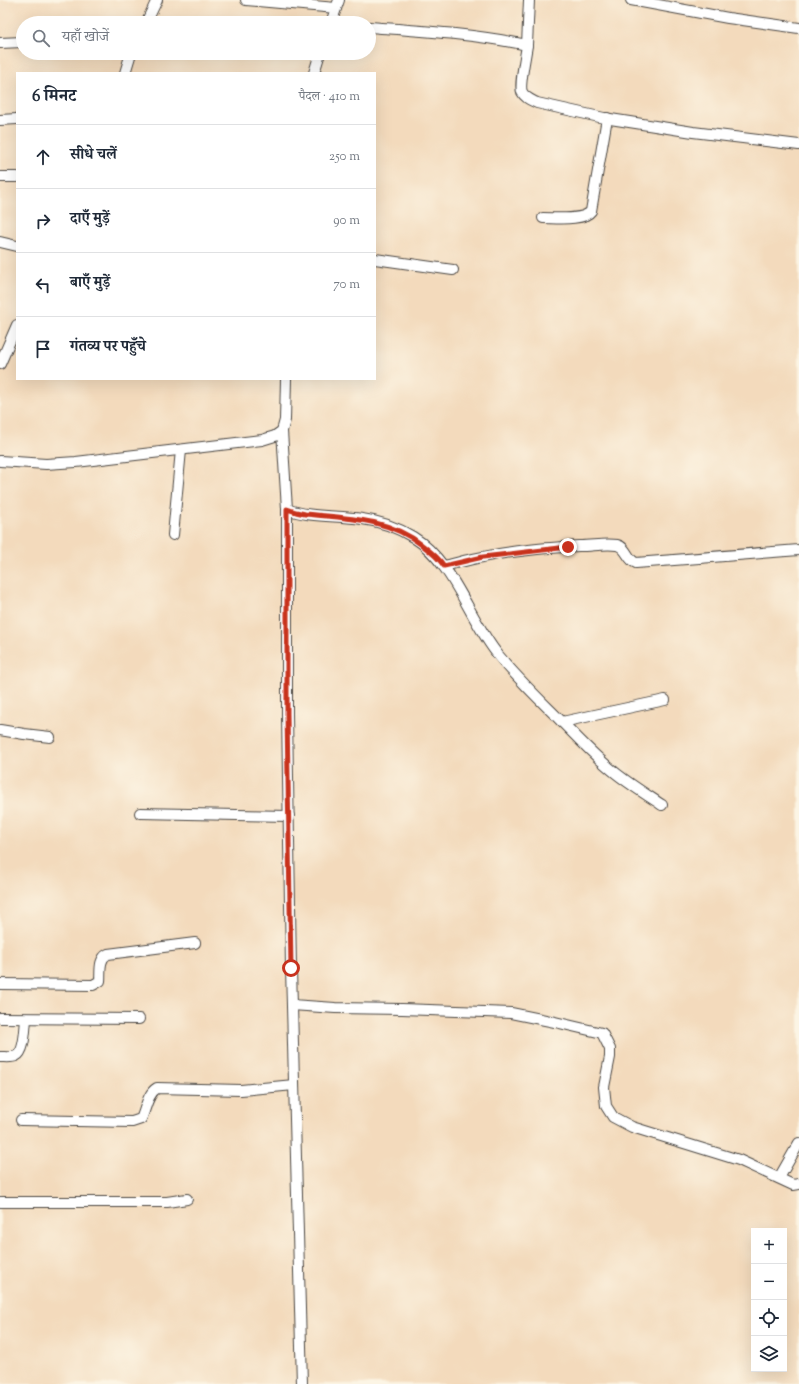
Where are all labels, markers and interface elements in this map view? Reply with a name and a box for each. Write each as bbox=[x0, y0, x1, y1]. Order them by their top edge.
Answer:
search box bbox=[16, 16, 376, 60]
icon: search bbox=[30, 27, 52, 49]
text: यहाँ खोजें bbox=[62, 27, 109, 48]
text: 6 मिनट bbox=[32, 85, 76, 109]
text: पैदल · 410 m bbox=[299, 88, 360, 106]
text: सीधे चलें bbox=[70, 145, 117, 166]
icon: ahead bbox=[32, 146, 54, 168]
text: 250 m bbox=[329, 148, 360, 166]
text: दाएँ मुड़ें bbox=[70, 209, 110, 230]
icon: right bbox=[32, 210, 54, 232]
text: 90 m bbox=[333, 212, 360, 230]
text: बाएँ मुड़ें bbox=[70, 273, 110, 294]
icon: left bbox=[32, 274, 54, 296]
text: 70 m bbox=[333, 276, 360, 294]
text: गंतव्य पर पहुँचे bbox=[70, 337, 146, 358]
icon: arrive bbox=[32, 338, 54, 360]
route end bbox=[559, 538, 577, 556]
route start bbox=[282, 959, 300, 977]
map controls bbox=[751, 1228, 787, 1372]
button: + bbox=[751, 1228, 787, 1264]
button: − bbox=[751, 1264, 787, 1300]
button: locate bbox=[751, 1300, 787, 1336]
button: layers bbox=[751, 1336, 787, 1372]

